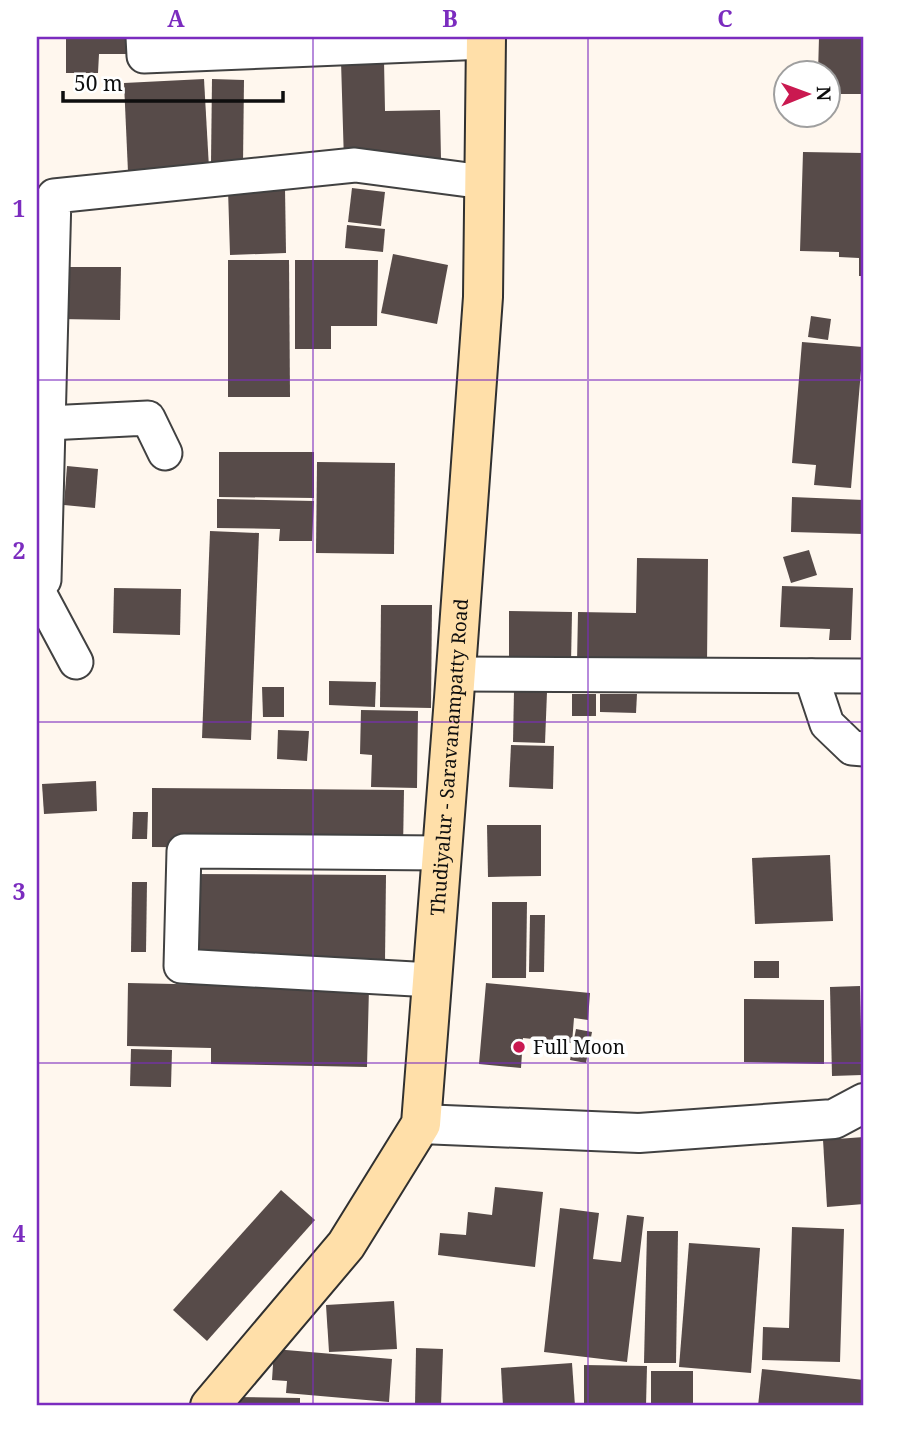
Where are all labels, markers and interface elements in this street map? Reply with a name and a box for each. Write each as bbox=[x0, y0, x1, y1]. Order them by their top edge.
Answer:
text: A bbox=[167, 2, 185, 34]
text: B bbox=[442, 2, 458, 34]
text: C bbox=[717, 2, 733, 34]
scale bar bbox=[63, 60, 284, 104]
north arrow bbox=[772, 60, 842, 130]
text: 50 m bbox=[74, 69, 123, 97]
text: N bbox=[811, 86, 837, 101]
text: 1 bbox=[13, 192, 26, 224]
text: 2 bbox=[13, 534, 26, 566]
street label: Thudiyalur - Saravanampatty Road bbox=[424, 597, 474, 917]
text: 3 bbox=[13, 875, 26, 907]
place label: Full Moon bbox=[533, 1034, 625, 1060]
marker: Full Moon bbox=[511, 1039, 527, 1055]
text: 4 bbox=[13, 1217, 26, 1249]

